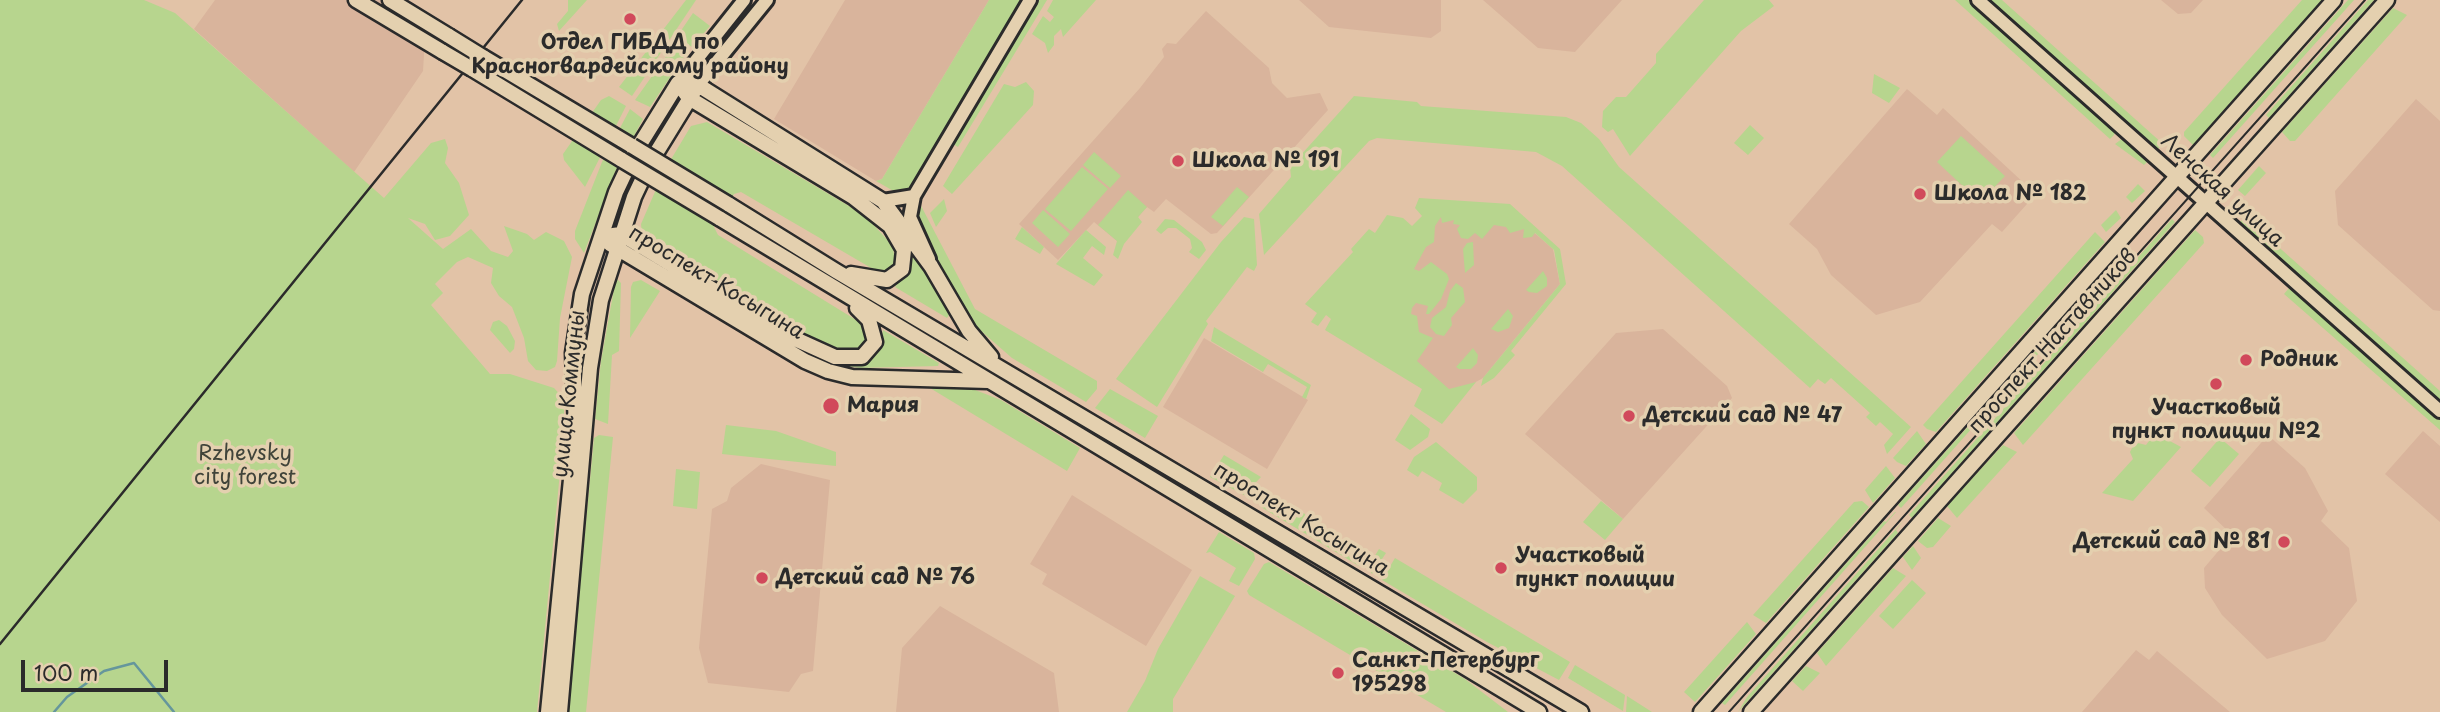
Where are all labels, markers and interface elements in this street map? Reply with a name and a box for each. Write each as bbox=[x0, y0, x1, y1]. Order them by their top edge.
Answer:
marker: Отдел ГИБДД по Красногвардейскому району bbox=[622, 11, 638, 27]
place label: Отдел ГИБДД по Красногвардейскому району bbox=[471, 30, 789, 80]
street label: Ленская улица bbox=[2155, 129, 2289, 253]
place label: Школа № 191 bbox=[1192, 148, 1339, 174]
marker: Школа № 191 bbox=[1170, 153, 1186, 169]
place label: Школа № 182 bbox=[1934, 181, 2086, 207]
marker: Школа № 182 bbox=[1912, 186, 1928, 202]
street label: проспект Косыгина bbox=[624, 221, 808, 345]
street label: проспект Наставников bbox=[1963, 245, 2143, 439]
street label: улица Коммуны bbox=[549, 309, 591, 479]
place label: Родник bbox=[2260, 347, 2338, 373]
marker: Родник bbox=[2238, 352, 2254, 368]
marker: Участковый пункт полиции №2 bbox=[2208, 376, 2224, 392]
place label: Мария bbox=[847, 393, 919, 419]
place label: Участковый пункт полиции №2 bbox=[2111, 395, 2321, 445]
marker: Мария bbox=[821, 396, 841, 416]
place label: Детский сад № 47 bbox=[1643, 403, 1842, 429]
marker: Детский сад № 47 bbox=[1621, 408, 1637, 424]
park label: Rzhevsky city forest bbox=[194, 441, 296, 491]
street label: проспект Косыгина bbox=[1209, 458, 1393, 582]
place label: Детский сад № 81 bbox=[2073, 529, 2270, 555]
marker: Детский сад № 81 bbox=[2276, 534, 2292, 550]
place label: Участковый пункт полиции bbox=[1515, 543, 1675, 593]
marker: Участковый пункт полиции bbox=[1493, 560, 1509, 576]
place label: Детский сад № 76 bbox=[776, 565, 975, 591]
marker: Детский сад № 76 bbox=[754, 570, 770, 586]
scale bar bbox=[24, 646, 172, 690]
place label: Санкт-Петербург 195298 bbox=[1352, 648, 1539, 698]
text: 100 m bbox=[34, 656, 98, 688]
marker: Санкт-Петербург 195298 bbox=[1330, 665, 1346, 681]

